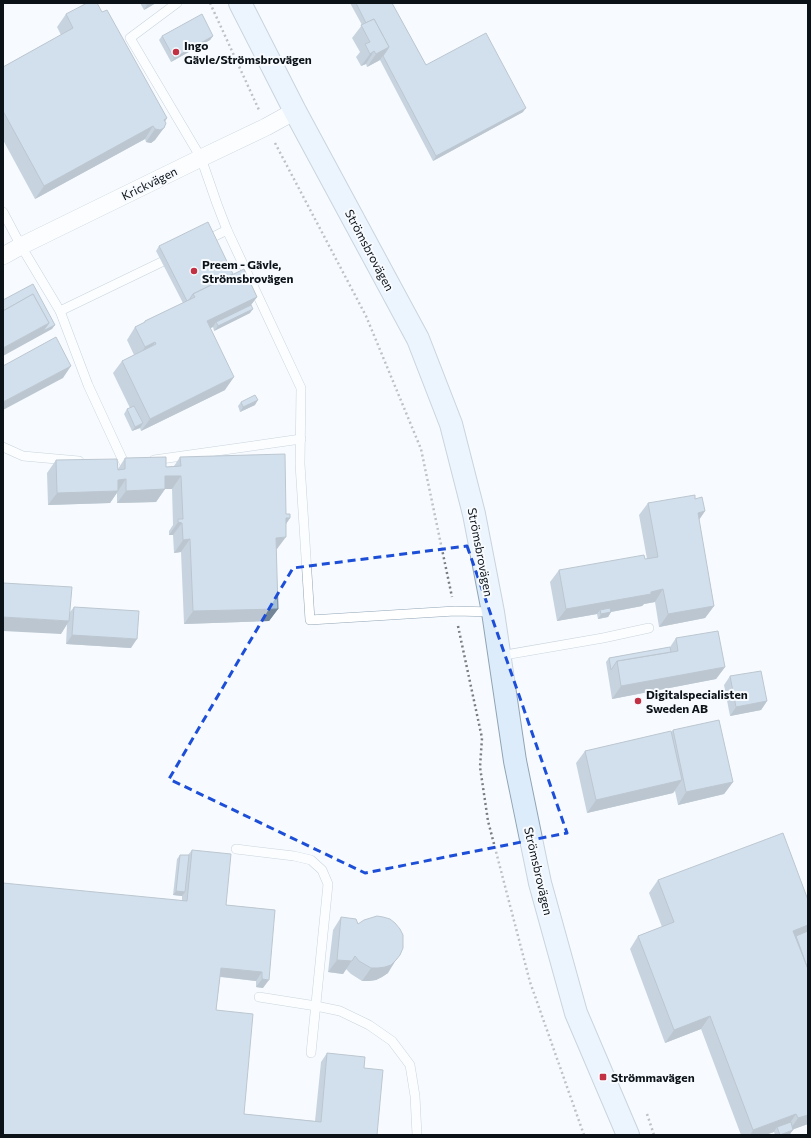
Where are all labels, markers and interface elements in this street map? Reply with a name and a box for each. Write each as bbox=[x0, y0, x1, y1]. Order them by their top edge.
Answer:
place label: Ingo Gävle/Strömsbrovägen bbox=[184, 38, 312, 66]
marker: Ingo Gävle/Strömsbrovägen bbox=[171, 47, 181, 57]
street label: Krickvägen bbox=[119, 164, 179, 202]
street label: Strömsbrovägen bbox=[343, 207, 397, 293]
place label: Preem - Gävle, Strömsbrovägen bbox=[202, 257, 293, 285]
marker: Preem - Gävle, Strömsbrovägen bbox=[189, 266, 199, 276]
street label: Strömsbrovägen bbox=[466, 506, 496, 598]
place label: Digitalspecialisten Sweden AB bbox=[646, 687, 748, 715]
marker: Digitalspecialisten Sweden AB bbox=[633, 696, 643, 706]
street label: Strömsbrovägen bbox=[522, 826, 556, 916]
place label: Strömmavägen bbox=[611, 1070, 695, 1084]
marker: Strömmavägen bbox=[598, 1072, 608, 1082]

